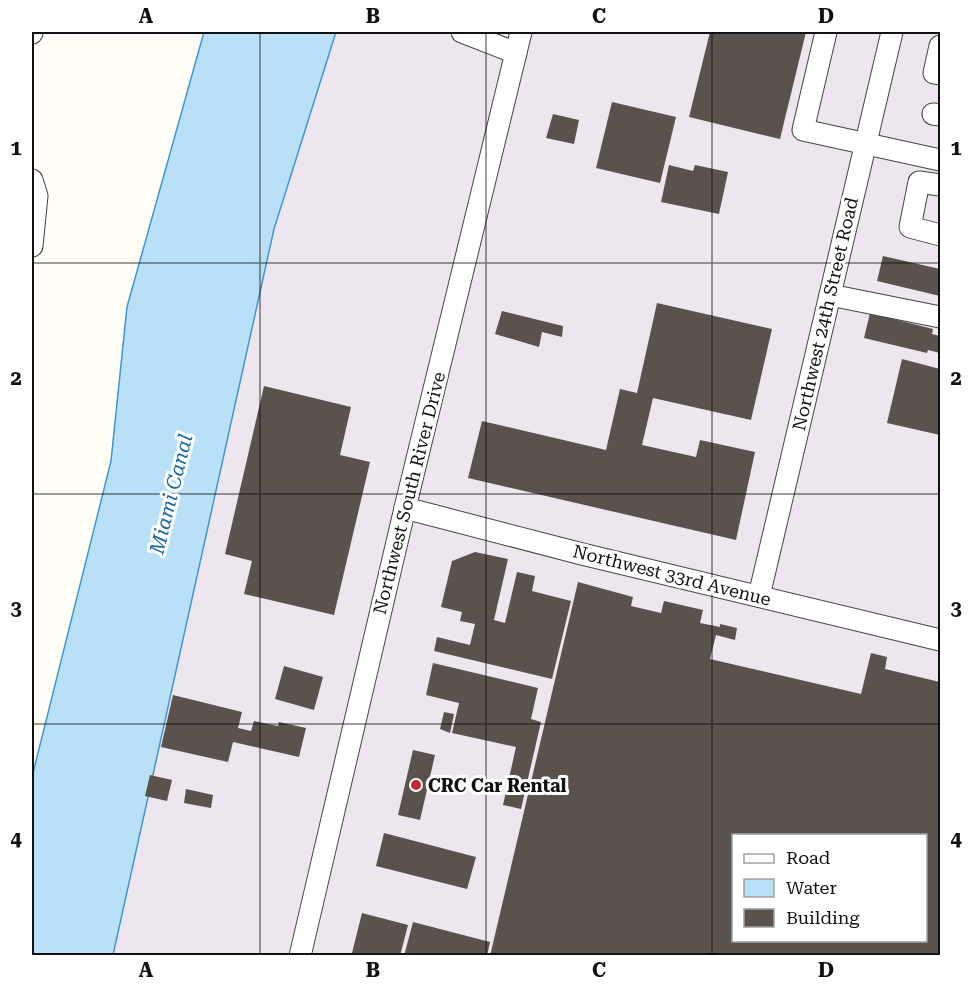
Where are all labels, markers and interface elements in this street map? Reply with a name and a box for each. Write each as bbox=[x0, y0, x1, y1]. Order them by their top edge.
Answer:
text: A bbox=[139, 4, 154, 28]
text: B bbox=[366, 4, 380, 28]
text: C bbox=[592, 4, 606, 28]
text: D bbox=[818, 4, 834, 28]
text: 1 bbox=[10, 136, 22, 160]
text: 1 bbox=[950, 136, 962, 160]
street label: Northwest 24th Street Road bbox=[788, 195, 862, 433]
text: 2 bbox=[10, 366, 22, 390]
text: 2 bbox=[950, 366, 962, 390]
street label: Northwest South River Drive bbox=[369, 369, 449, 616]
water label: Miami Canal bbox=[144, 432, 197, 557]
street label: Northwest 33rd Avenue bbox=[571, 540, 773, 610]
text: 3 bbox=[10, 596, 22, 620]
text: 3 bbox=[950, 596, 962, 620]
place label: CRC Car Rental bbox=[428, 775, 567, 796]
marker: CRC Car Rental bbox=[409, 778, 423, 792]
text: 4 bbox=[10, 827, 22, 851]
text: 4 bbox=[950, 827, 962, 851]
legend bbox=[732, 834, 927, 942]
text: Road bbox=[786, 847, 831, 868]
text: Water bbox=[786, 877, 837, 898]
text: Building bbox=[786, 907, 860, 928]
text: A bbox=[139, 958, 154, 982]
text: B bbox=[366, 958, 380, 982]
text: C bbox=[592, 958, 606, 982]
text: D bbox=[818, 958, 834, 982]

